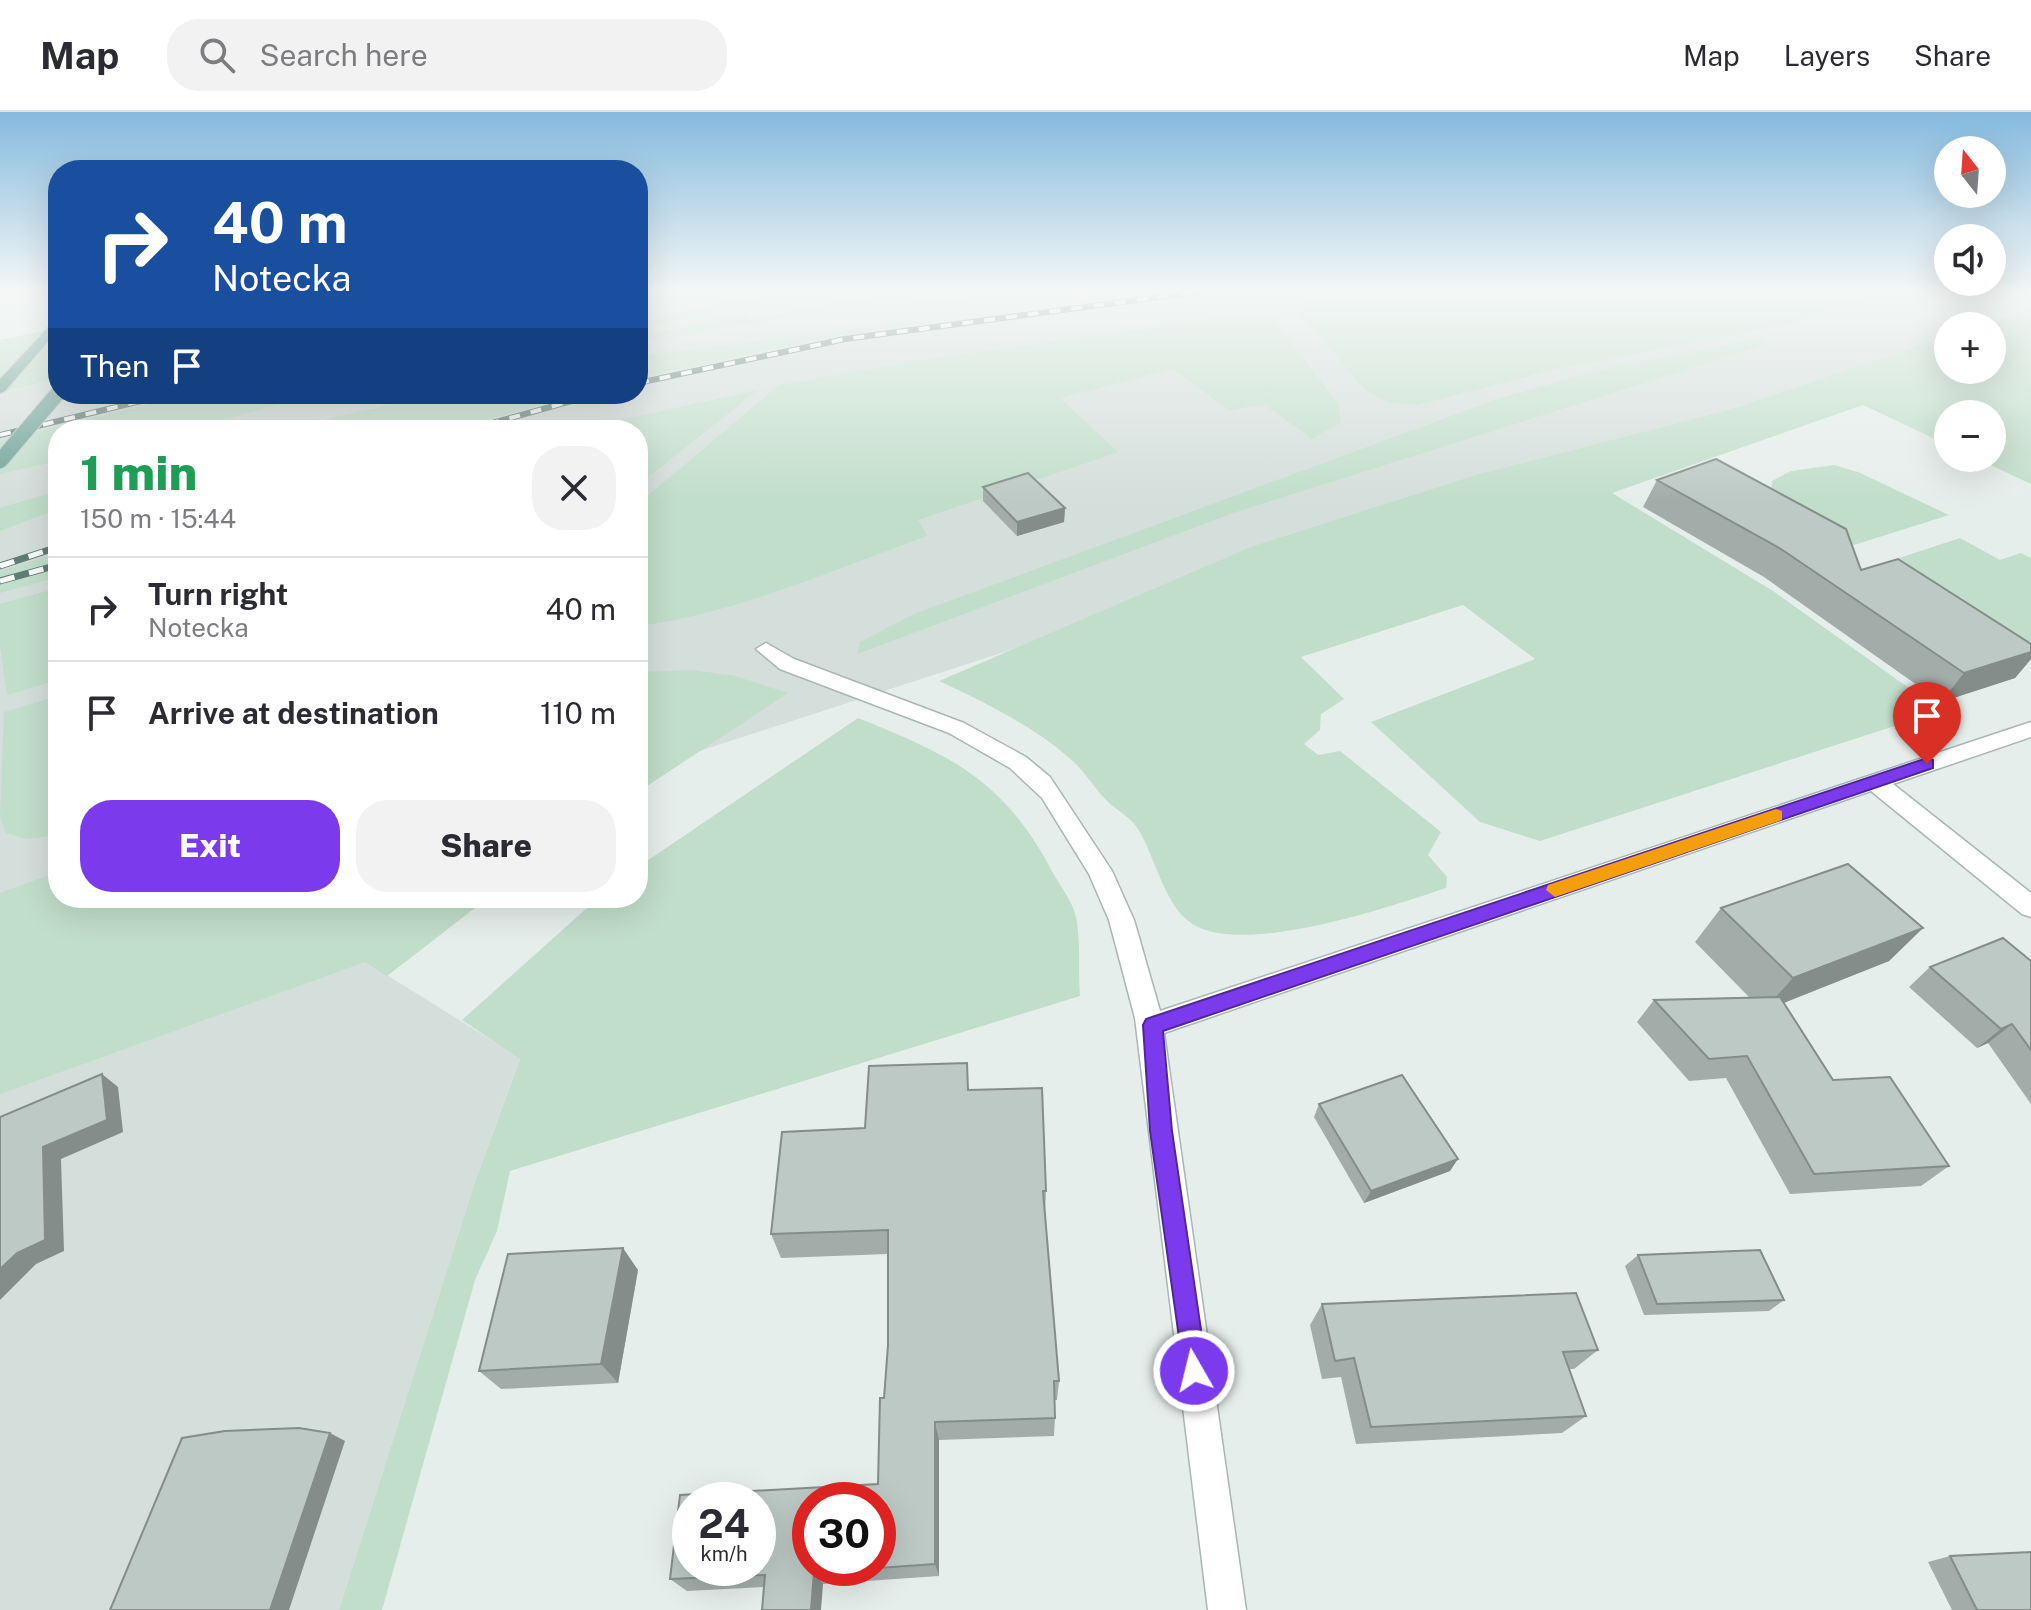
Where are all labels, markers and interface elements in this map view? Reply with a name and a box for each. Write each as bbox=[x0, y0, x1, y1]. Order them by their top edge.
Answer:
search box bbox=[167, 19, 727, 91]
text: Map bbox=[40, 33, 119, 78]
icon: search bbox=[195, 33, 239, 77]
text: Search here bbox=[259, 37, 428, 73]
text: Map bbox=[1683, 39, 1740, 72]
text: Layers bbox=[1784, 39, 1870, 72]
text: Share bbox=[1914, 39, 1991, 72]
north arrow bbox=[1934, 136, 2006, 208]
map controls bbox=[1934, 136, 2006, 472]
text: 40 m bbox=[212, 190, 348, 256]
icon: right bbox=[80, 192, 184, 296]
button: sound bbox=[1934, 224, 2006, 296]
text: Notecka bbox=[212, 257, 351, 299]
button: + bbox=[1934, 312, 2006, 384]
icon: arrive bbox=[165, 344, 209, 388]
text: Then bbox=[80, 348, 149, 384]
button: − bbox=[1934, 400, 2006, 472]
text: 1 min bbox=[80, 444, 197, 501]
button: close bbox=[532, 446, 616, 530]
text: 150 m · 15:44 bbox=[80, 503, 236, 534]
text: Turn right bbox=[148, 576, 288, 612]
icon: right bbox=[80, 587, 124, 631]
text: 40 m bbox=[546, 591, 616, 627]
text: Notecka bbox=[148, 612, 249, 643]
pin bbox=[1893, 682, 1961, 764]
icon: arrive bbox=[80, 691, 124, 735]
icon: arrive bbox=[1905, 694, 1949, 738]
text: Arrive at destination bbox=[148, 695, 439, 731]
text: 110 m bbox=[540, 695, 616, 731]
button: Exit bbox=[80, 800, 340, 892]
button: Share bbox=[356, 800, 616, 892]
position arrow bbox=[1152, 1329, 1236, 1413]
speed limit sign: 30 bbox=[792, 1482, 896, 1586]
text: 24 bbox=[698, 1500, 750, 1547]
text: km/h bbox=[700, 1542, 748, 1566]

